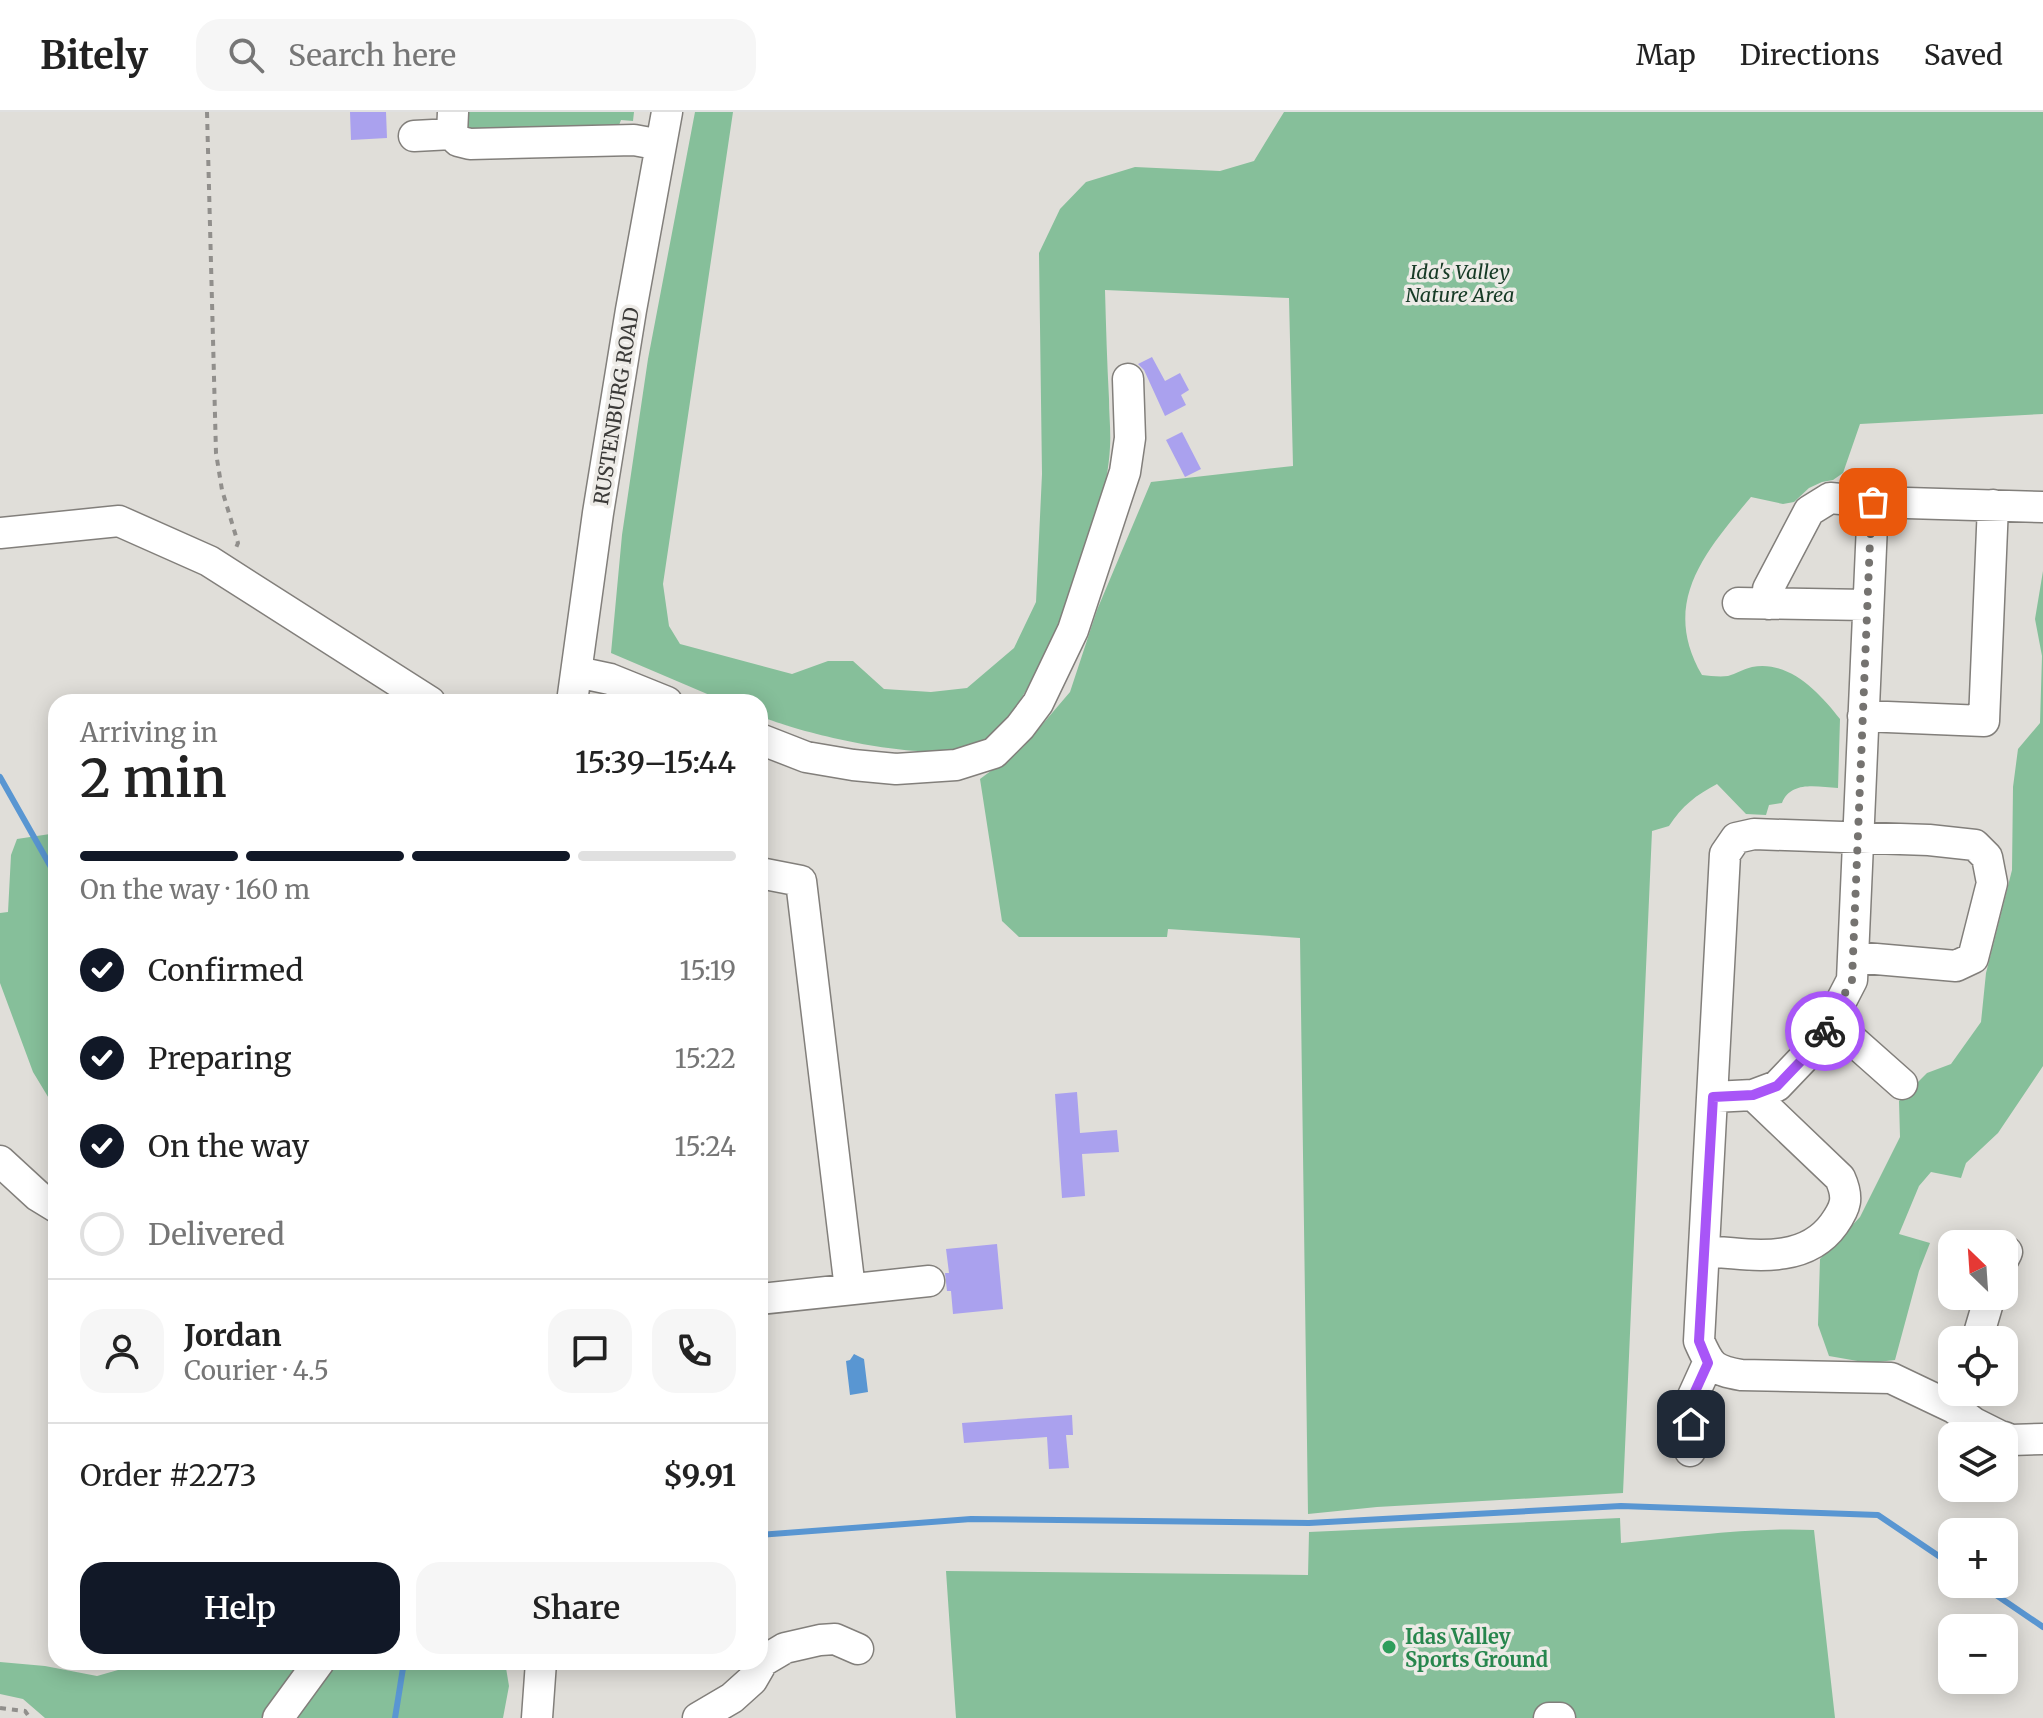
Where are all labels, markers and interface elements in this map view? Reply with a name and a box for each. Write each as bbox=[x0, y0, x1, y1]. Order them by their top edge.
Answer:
search box bbox=[196, 19, 756, 91]
text: Bitely bbox=[40, 32, 148, 79]
icon: search bbox=[224, 33, 268, 77]
text: Search here bbox=[288, 36, 456, 74]
text: Map bbox=[1636, 37, 1696, 73]
text: Directions bbox=[1740, 37, 1880, 73]
text: Saved bbox=[1924, 37, 2003, 73]
park label: Ida's Valley Nature Area bbox=[1406, 259, 1514, 307]
street label: RUSTENBURG ROAD bbox=[588, 306, 644, 506]
pin bbox=[1839, 468, 1907, 536]
icon: bag bbox=[1851, 480, 1895, 524]
text: Arriving in bbox=[80, 716, 218, 749]
text: 15:39–15:44 bbox=[575, 743, 736, 781]
text: 2 min bbox=[80, 746, 227, 811]
text: On the way · 160 m bbox=[80, 873, 310, 906]
icon: check bbox=[80, 948, 124, 992]
text: Confirmed bbox=[148, 951, 303, 989]
text: 15:19 bbox=[680, 954, 736, 987]
courier bbox=[1785, 991, 1865, 1071]
icon: bike bbox=[1803, 1009, 1847, 1053]
icon: check bbox=[80, 1036, 124, 1080]
text: Preparing bbox=[148, 1039, 291, 1077]
text: 15:22 bbox=[675, 1042, 736, 1075]
icon: check bbox=[80, 1124, 124, 1168]
text: On the way bbox=[148, 1127, 309, 1165]
text: 15:24 bbox=[675, 1130, 736, 1163]
text: Delivered bbox=[148, 1215, 285, 1253]
north arrow bbox=[1938, 1230, 2018, 1310]
map controls bbox=[1938, 1230, 2018, 1694]
button: person bbox=[80, 1309, 164, 1393]
button: chat bbox=[548, 1309, 632, 1393]
button: phone bbox=[652, 1309, 736, 1393]
text: Jordan bbox=[184, 1316, 282, 1354]
button: locate bbox=[1938, 1326, 2018, 1406]
text: Courier · 4.5 bbox=[184, 1354, 329, 1387]
pin bbox=[1657, 1390, 1725, 1458]
icon: home bbox=[1669, 1402, 1713, 1446]
button: layers bbox=[1938, 1422, 2018, 1502]
text: Order #2273 bbox=[80, 1456, 257, 1494]
text: $9.91 bbox=[663, 1456, 736, 1494]
button: + bbox=[1938, 1518, 2018, 1598]
button: Help bbox=[80, 1562, 400, 1654]
button: Share bbox=[416, 1562, 736, 1654]
button: − bbox=[1938, 1614, 2018, 1694]
place label: Idas Valley Sports Ground bbox=[1405, 1624, 1548, 1672]
marker: Idas Valley Sports Ground bbox=[1380, 1638, 1398, 1656]

